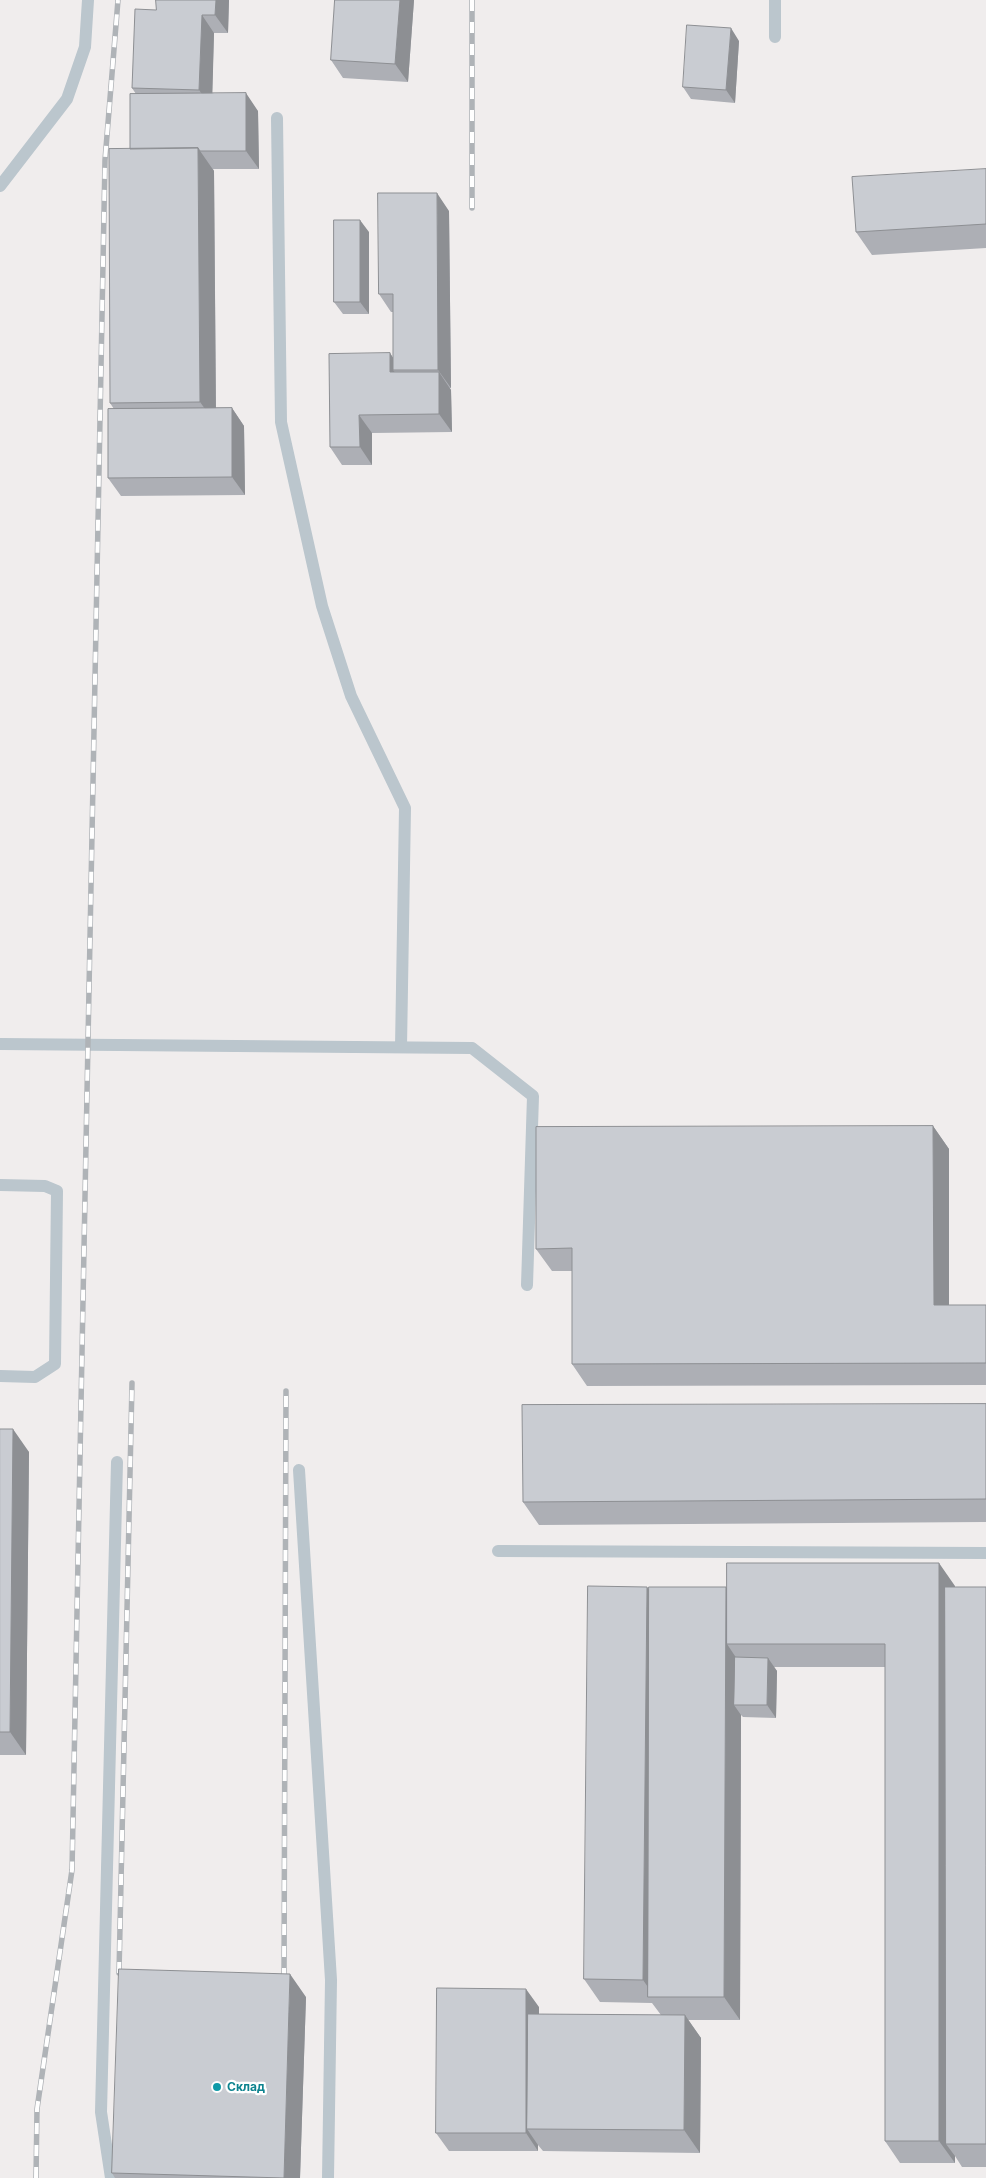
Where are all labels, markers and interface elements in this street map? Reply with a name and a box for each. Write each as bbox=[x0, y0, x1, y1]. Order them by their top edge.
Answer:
place label: Склад bbox=[227, 2080, 265, 2094]
marker: Склад bbox=[211, 2081, 223, 2093]

